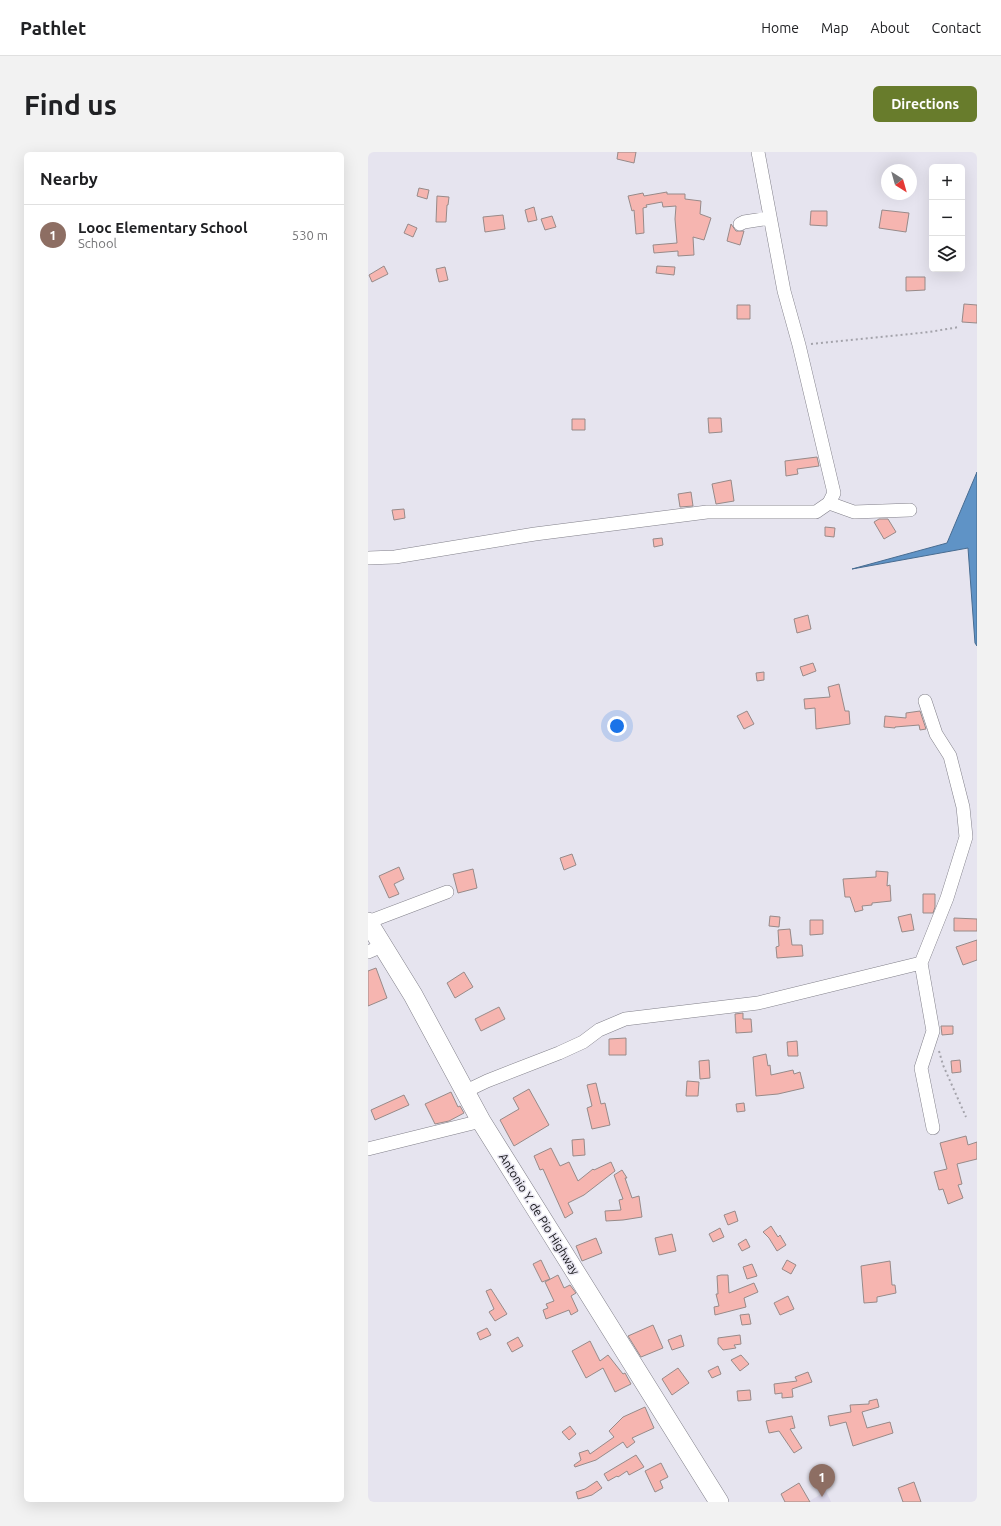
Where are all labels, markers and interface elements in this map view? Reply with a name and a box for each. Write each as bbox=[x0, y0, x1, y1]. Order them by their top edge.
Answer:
text: Pathlet bbox=[20, 17, 86, 39]
text: Home bbox=[761, 20, 799, 36]
text: Map bbox=[821, 20, 849, 36]
text: About bbox=[871, 20, 910, 36]
text: Contact bbox=[932, 20, 981, 36]
button: Directions bbox=[873, 86, 977, 122]
text: Find us bbox=[24, 89, 117, 120]
north arrow bbox=[881, 164, 917, 200]
map controls bbox=[929, 164, 965, 272]
button: + bbox=[929, 164, 965, 200]
text: Nearby bbox=[40, 169, 98, 188]
button: − bbox=[929, 200, 965, 236]
text: Looc Elementary School bbox=[78, 219, 247, 236]
text: 1 bbox=[49, 228, 57, 242]
text: 530 m bbox=[292, 228, 328, 242]
text: School bbox=[78, 236, 117, 250]
button: layers bbox=[929, 236, 965, 272]
your location bbox=[607, 716, 627, 736]
street label: Antonio Y. de Pio Highway bbox=[497, 1151, 582, 1277]
pin: 1 bbox=[809, 1464, 835, 1497]

